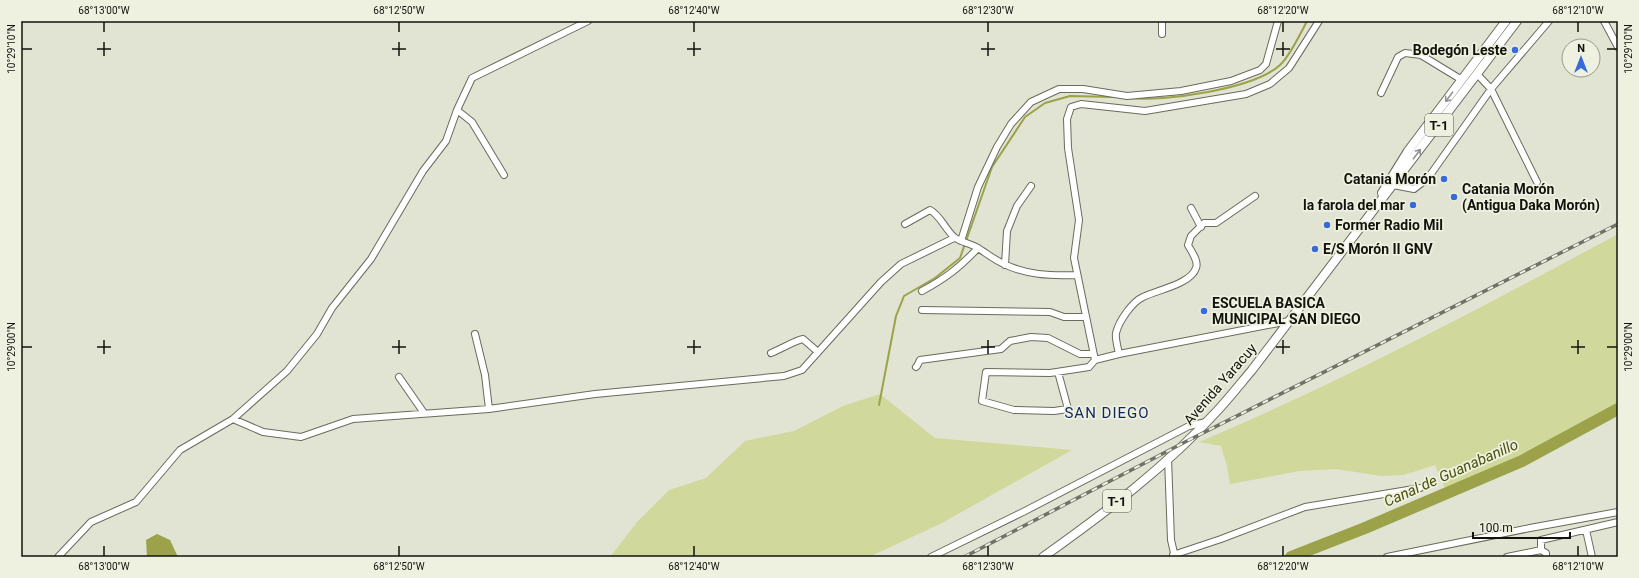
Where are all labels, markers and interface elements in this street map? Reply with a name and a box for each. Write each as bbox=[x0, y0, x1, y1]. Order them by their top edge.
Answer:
text: 68°13'00"W bbox=[78, 5, 130, 16]
text: 68°12'50"W bbox=[373, 5, 425, 16]
text: 68°12'40"W bbox=[668, 5, 720, 16]
text: 68°12'30"W bbox=[962, 5, 1014, 16]
text: 68°12'20"W bbox=[1257, 5, 1309, 16]
text: 68°12'10"W bbox=[1552, 5, 1604, 16]
text: 10°29'10"N bbox=[6, 24, 17, 74]
text: 10°29'10"N bbox=[1623, 24, 1634, 74]
north arrow bbox=[1561, 38, 1601, 78]
place label: Bodegón Leste bbox=[1413, 42, 1507, 58]
text: N bbox=[1577, 42, 1585, 55]
marker: Bodegón Leste bbox=[1510, 45, 1520, 55]
one-way arrow bbox=[1445, 91, 1453, 102]
road number: T-1 bbox=[1425, 114, 1453, 136]
one-way arrow bbox=[1413, 149, 1421, 160]
place label: Catania Morón bbox=[1344, 171, 1436, 187]
marker: Catania Morón bbox=[1439, 174, 1449, 184]
place label: Catania Morón (Antigua Daka Morón) bbox=[1462, 181, 1600, 214]
marker: Catania Morón (Antigua Daka Morón) bbox=[1449, 192, 1459, 202]
place label: la farola del mar bbox=[1303, 197, 1405, 213]
marker: la farola del mar bbox=[1408, 200, 1418, 210]
place label: Former Radio Mil bbox=[1335, 217, 1443, 233]
marker: Former Radio Mil bbox=[1322, 220, 1332, 230]
place label: E/S Morón II GNV bbox=[1323, 241, 1434, 257]
marker: E/S Morón II GNV bbox=[1310, 244, 1320, 254]
place label: ESCUELA BASICA MUNICIPAL SAN DIEGO bbox=[1212, 295, 1361, 327]
marker: ESCUELA BASICA MUNICIPAL SAN DIEGO bbox=[1199, 306, 1209, 316]
text: 10°29'00"N bbox=[6, 322, 17, 372]
text: 10°29'00"N bbox=[1623, 322, 1634, 372]
street label: Avenida Yaracuy bbox=[1180, 340, 1260, 428]
district label: SAN DIEGO bbox=[1064, 404, 1150, 422]
water label: Canal de Guanabanillo bbox=[1381, 435, 1521, 511]
road number: T-1 bbox=[1103, 490, 1131, 512]
scale bar bbox=[1473, 514, 1570, 540]
text: 100 m bbox=[1479, 521, 1513, 535]
text: 68°13'00"W bbox=[78, 561, 130, 572]
text: 68°12'50"W bbox=[373, 561, 425, 572]
text: 68°12'40"W bbox=[668, 561, 720, 572]
text: 68°12'30"W bbox=[962, 561, 1014, 572]
text: 68°12'20"W bbox=[1257, 561, 1309, 572]
text: 68°12'10"W bbox=[1552, 561, 1604, 572]

